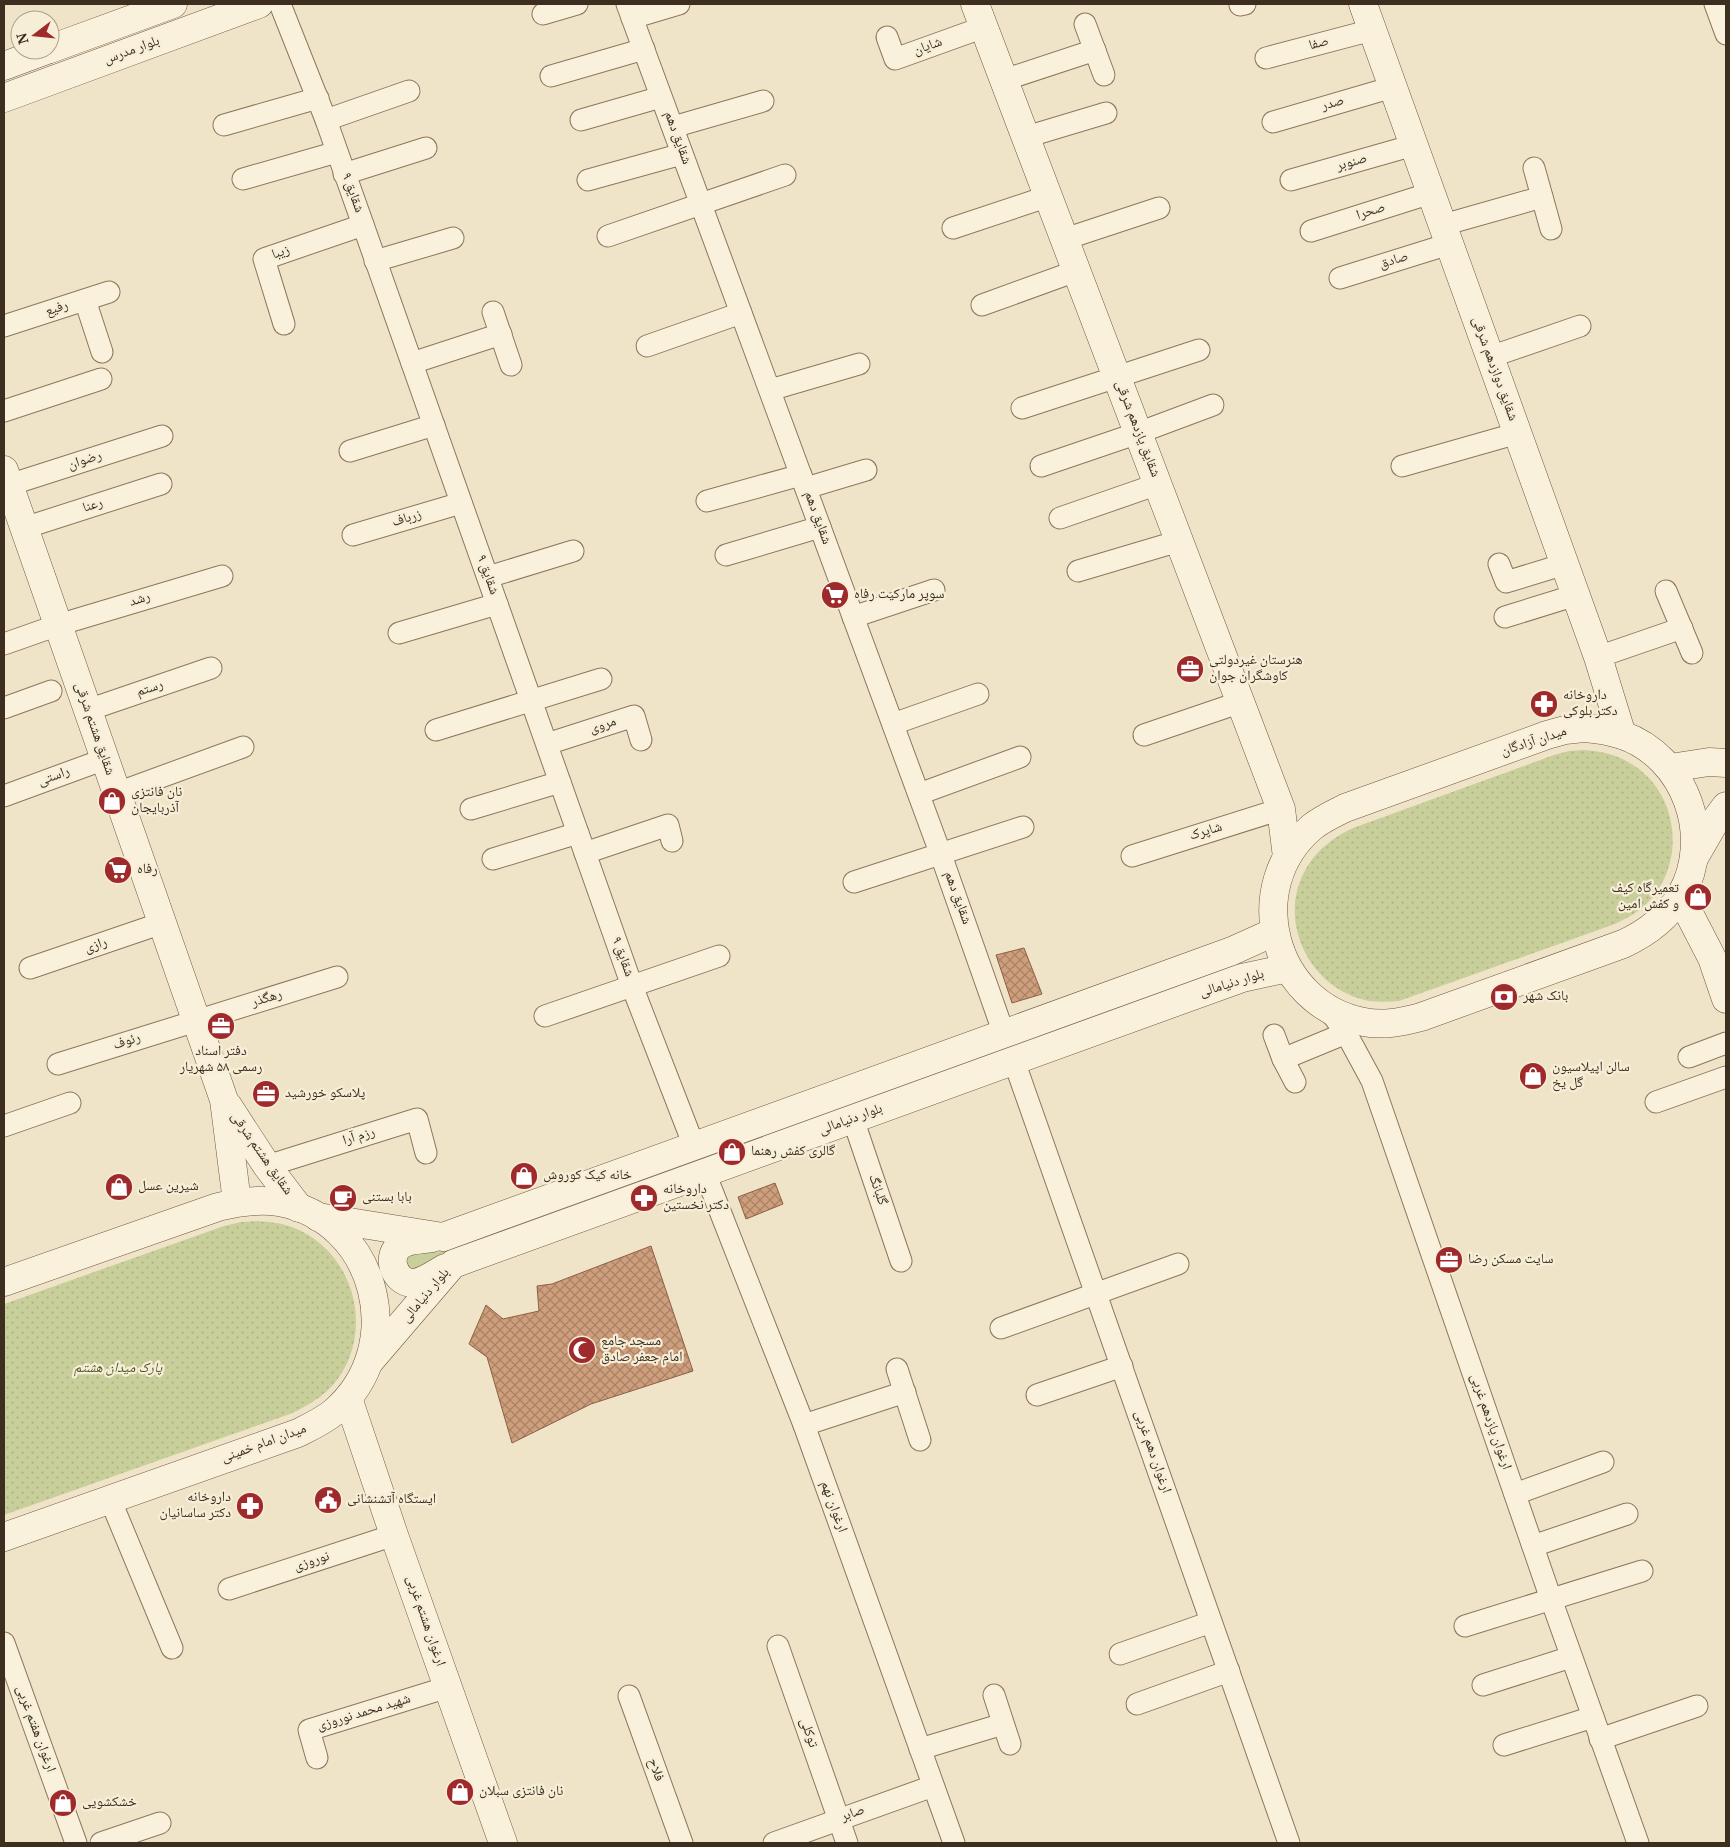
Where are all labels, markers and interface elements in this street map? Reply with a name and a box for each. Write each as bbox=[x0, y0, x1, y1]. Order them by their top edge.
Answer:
north arrow bbox=[10, 10, 60, 60]
text: N bbox=[11, 29, 37, 47]
street label: بلوار مدرس bbox=[101, 30, 164, 72]
street label: صفا bbox=[1306, 30, 1332, 58]
street label: شایان bbox=[910, 31, 946, 63]
street label: صدر bbox=[1318, 89, 1347, 119]
street label: شقایق دهم bbox=[656, 108, 698, 168]
street label: صنوبر bbox=[1333, 147, 1370, 179]
street label: شقایق ۹ bbox=[334, 169, 370, 217]
street label: صحرا bbox=[1353, 196, 1389, 228]
street label: زیبا bbox=[269, 239, 293, 267]
street label: صادق bbox=[1376, 245, 1412, 277]
street label: رفیع bbox=[42, 294, 72, 324]
street label: شقایق دوازدهم شرقی bbox=[1464, 313, 1524, 425]
street label: شقایق یازدهم شرقی bbox=[1107, 377, 1167, 481]
street label: رضوان bbox=[65, 444, 105, 478]
street label: شقایق دهم bbox=[796, 488, 838, 548]
street label: رعنا bbox=[80, 491, 106, 521]
street label: زرباف bbox=[389, 503, 425, 535]
street label: شقایق ۹ bbox=[469, 551, 505, 599]
supermarket icon: سوپر مارکیت رفاه bbox=[820, 580, 850, 610]
place label: سوپر مارکیت رفاه bbox=[854, 583, 945, 607]
street label: رشد bbox=[126, 585, 154, 615]
place label: هنرستان غیردولتی کاوشگران جوان bbox=[1209, 649, 1303, 689]
office icon: هنرستان غیردولتی کاوشگران جوان bbox=[1175, 654, 1205, 684]
street label: رستم bbox=[133, 673, 167, 705]
street label: شقایق هشتم شرقی bbox=[67, 679, 121, 779]
place label: داروخانه دکتر بلوکی bbox=[1563, 684, 1618, 724]
pharmacy icon: داروخانه دکتر بلوکی bbox=[1529, 689, 1559, 719]
street label: مروی bbox=[586, 710, 620, 742]
street label: میدان آزادگان bbox=[1498, 720, 1570, 764]
street label: راستی bbox=[35, 760, 73, 794]
place label: نان فانتزی آذربایجان bbox=[131, 781, 182, 821]
shop icon: نان فانتزی آذربایجان bbox=[97, 786, 127, 816]
street label: شاپرک bbox=[1187, 816, 1225, 848]
supermarket icon: رفاه bbox=[103, 855, 133, 885]
place label: رفاه bbox=[137, 858, 158, 882]
street label: شقایق دهم bbox=[936, 868, 978, 928]
place label: تعمیرگاه کیف و کفش امین bbox=[1611, 877, 1679, 917]
shop icon: تعمیرگاه کیف و کفش امین bbox=[1683, 882, 1713, 912]
street label: رازی bbox=[81, 931, 111, 961]
street label: شقایق ۹ bbox=[604, 933, 640, 981]
street label: بلوار دنیامالی bbox=[1197, 963, 1267, 1005]
bank icon: بانک شهر bbox=[1489, 982, 1519, 1012]
street label: رهگذر bbox=[248, 983, 285, 1015]
place label: بانک شهر bbox=[1522, 985, 1569, 1009]
office icon: دفتر اسناد رسمی ۵۸ شهریار bbox=[206, 1011, 236, 1041]
street label: رئوف bbox=[110, 1026, 144, 1058]
place label: دفتر اسناد رسمی ۵۸ شهریار bbox=[179, 1040, 262, 1080]
place label: سالن اپیلاسیون گل یخ bbox=[1552, 1056, 1630, 1096]
shop icon: سالن اپیلاسیون گل یخ bbox=[1518, 1061, 1548, 1091]
office icon: پلاسکو خورشید bbox=[251, 1079, 281, 1109]
place label: پلاسکو خورشید bbox=[285, 1082, 366, 1106]
street label: بلوار دنیامالی bbox=[816, 1097, 886, 1143]
street label: شقایق هشتم شرقی bbox=[223, 1107, 299, 1201]
street label: رزم آرا bbox=[340, 1121, 378, 1153]
shop icon: گالری کفش رهنما bbox=[717, 1137, 747, 1167]
place label: گالری کفش رهنما bbox=[751, 1140, 835, 1164]
shop icon: خانه کیک کوروش bbox=[509, 1161, 539, 1191]
place label: خانه کیک کوروش bbox=[543, 1164, 632, 1188]
street label: گلبانگ bbox=[861, 1171, 894, 1209]
shop icon: شیرین عسل bbox=[104, 1172, 134, 1202]
place label: شیرین عسل bbox=[138, 1175, 199, 1199]
place label: داروخانه دکتر نخستین bbox=[663, 1178, 729, 1218]
cafe icon: بابا بستنی bbox=[328, 1183, 358, 1213]
pharmacy icon: داروخانه دکتر نخستین bbox=[629, 1183, 659, 1213]
place label: بابا بستنی bbox=[362, 1186, 412, 1210]
office icon: سایت مسکن رضا bbox=[1434, 1245, 1464, 1275]
place label: سایت مسکن رضا bbox=[1468, 1248, 1553, 1272]
street label: بلوار دنیامالی bbox=[395, 1263, 457, 1329]
place label: مسجد جامع امام جعفر صادق bbox=[601, 1330, 682, 1370]
mosque icon: مسجد جامع امام جعفر صادق bbox=[567, 1335, 597, 1365]
park label: پارک میدان هشتم bbox=[74, 1357, 162, 1381]
street label: ارغوان یازدهم غربی bbox=[1462, 1371, 1518, 1473]
street label: ارغوان دهم غربی bbox=[1127, 1407, 1177, 1497]
street label: میدان امام خمینی bbox=[218, 1417, 310, 1471]
street label: ارغوان نهم bbox=[813, 1478, 853, 1536]
public building icon: ایستگاه آتشنشانی bbox=[313, 1485, 343, 1515]
place label: داروخانه دکتر ساسانیان bbox=[159, 1486, 231, 1526]
place label: ایستگاه آتشنشانی bbox=[347, 1488, 436, 1512]
pharmacy icon: داروخانه دکتر ساسانیان bbox=[235, 1491, 265, 1521]
street label: نوروزی bbox=[291, 1545, 333, 1579]
street label: ارغوان هشتم غربی bbox=[398, 1572, 452, 1670]
street label: ارغوان هفتم غربی bbox=[8, 1682, 62, 1776]
street label: شهید محمد نوروزی bbox=[314, 1687, 414, 1739]
street label: توکلی bbox=[792, 1715, 824, 1751]
street label: فلاح bbox=[640, 1755, 670, 1785]
shop icon: نان فانتزی سبلان bbox=[445, 1777, 475, 1807]
place label: نان فانتزی سبلان bbox=[479, 1780, 564, 1804]
shop icon: خشکشویی bbox=[48, 1788, 78, 1818]
place label: خشکشویی bbox=[82, 1791, 137, 1815]
street label: صابر bbox=[837, 1799, 868, 1830]

